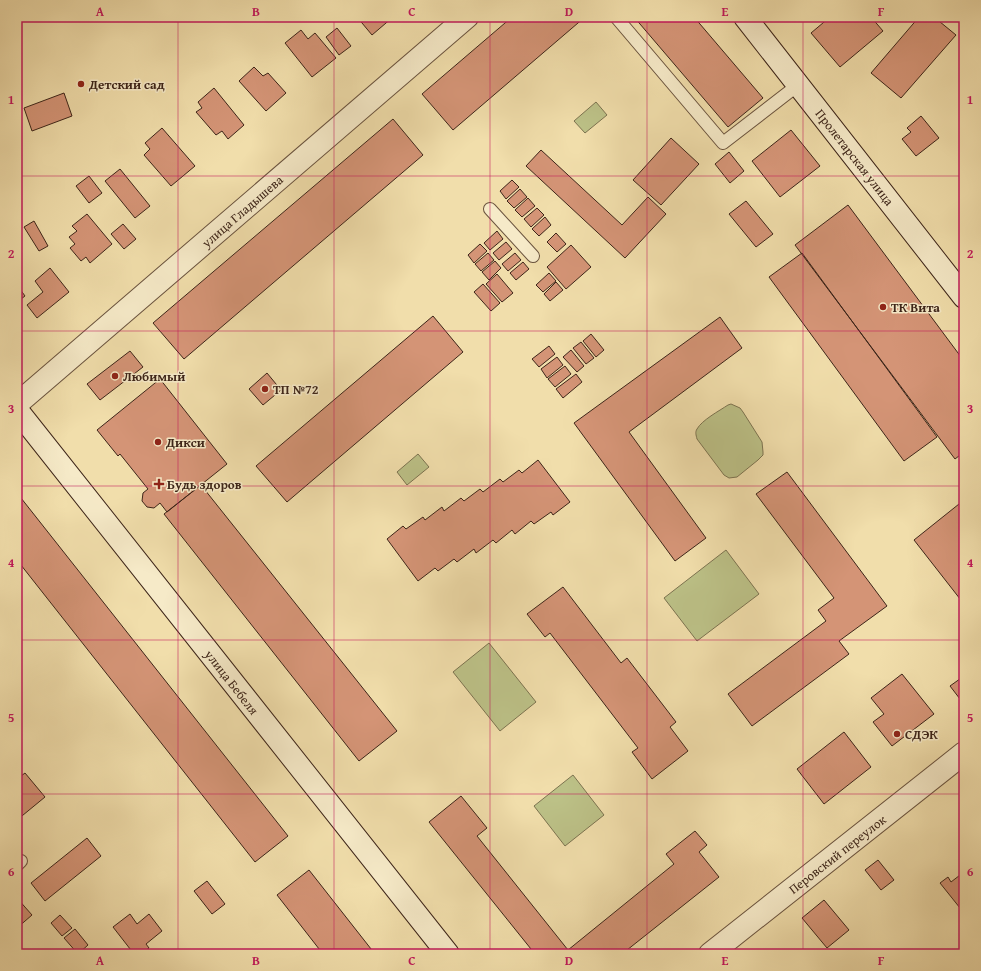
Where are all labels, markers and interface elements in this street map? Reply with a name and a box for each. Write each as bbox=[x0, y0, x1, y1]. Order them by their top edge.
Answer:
text: A bbox=[96, 2, 105, 21]
text: B bbox=[252, 2, 260, 21]
text: C bbox=[408, 2, 416, 21]
text: D bbox=[565, 2, 573, 21]
text: E bbox=[722, 2, 729, 21]
text: F bbox=[878, 2, 885, 21]
place label: Детский сад bbox=[88, 75, 165, 94]
marker: Детский сад bbox=[76, 79, 86, 89]
text: 1 bbox=[8, 90, 14, 109]
text: 1 bbox=[967, 90, 973, 109]
street label: Пролетарская улица bbox=[811, 105, 899, 210]
street label: улица Гладышева bbox=[197, 170, 288, 253]
text: 2 bbox=[8, 244, 15, 263]
text: 2 bbox=[967, 244, 974, 263]
place label: ТК Вита bbox=[891, 298, 940, 317]
marker: ТК Вита bbox=[878, 302, 888, 312]
place label: Любимый bbox=[123, 367, 185, 386]
marker: Любимый bbox=[110, 371, 120, 381]
place label: ТП №72 bbox=[273, 380, 319, 399]
marker: ТП №72 bbox=[260, 384, 270, 394]
text: 3 bbox=[8, 399, 14, 418]
text: 3 bbox=[967, 399, 973, 418]
place label: Дикси bbox=[165, 433, 205, 452]
marker: Дикси bbox=[153, 437, 163, 447]
place label: Будь здоров bbox=[167, 475, 242, 494]
marker: Будь здоров bbox=[154, 479, 164, 489]
text: 4 bbox=[8, 553, 15, 572]
text: 4 bbox=[967, 553, 974, 572]
street label: улица Бебеля bbox=[200, 645, 263, 719]
text: 5 bbox=[8, 708, 15, 727]
text: 5 bbox=[967, 708, 974, 727]
place label: СДЭК bbox=[905, 725, 938, 744]
marker: СДЭК bbox=[892, 729, 902, 739]
street label: Перовский переулок bbox=[785, 810, 890, 899]
text: 6 bbox=[8, 862, 15, 881]
text: 6 bbox=[967, 862, 974, 881]
text: A bbox=[96, 951, 105, 970]
text: B bbox=[252, 951, 260, 970]
text: C bbox=[408, 951, 416, 970]
text: D bbox=[565, 951, 573, 970]
text: E bbox=[722, 951, 729, 970]
text: F bbox=[878, 951, 885, 970]

